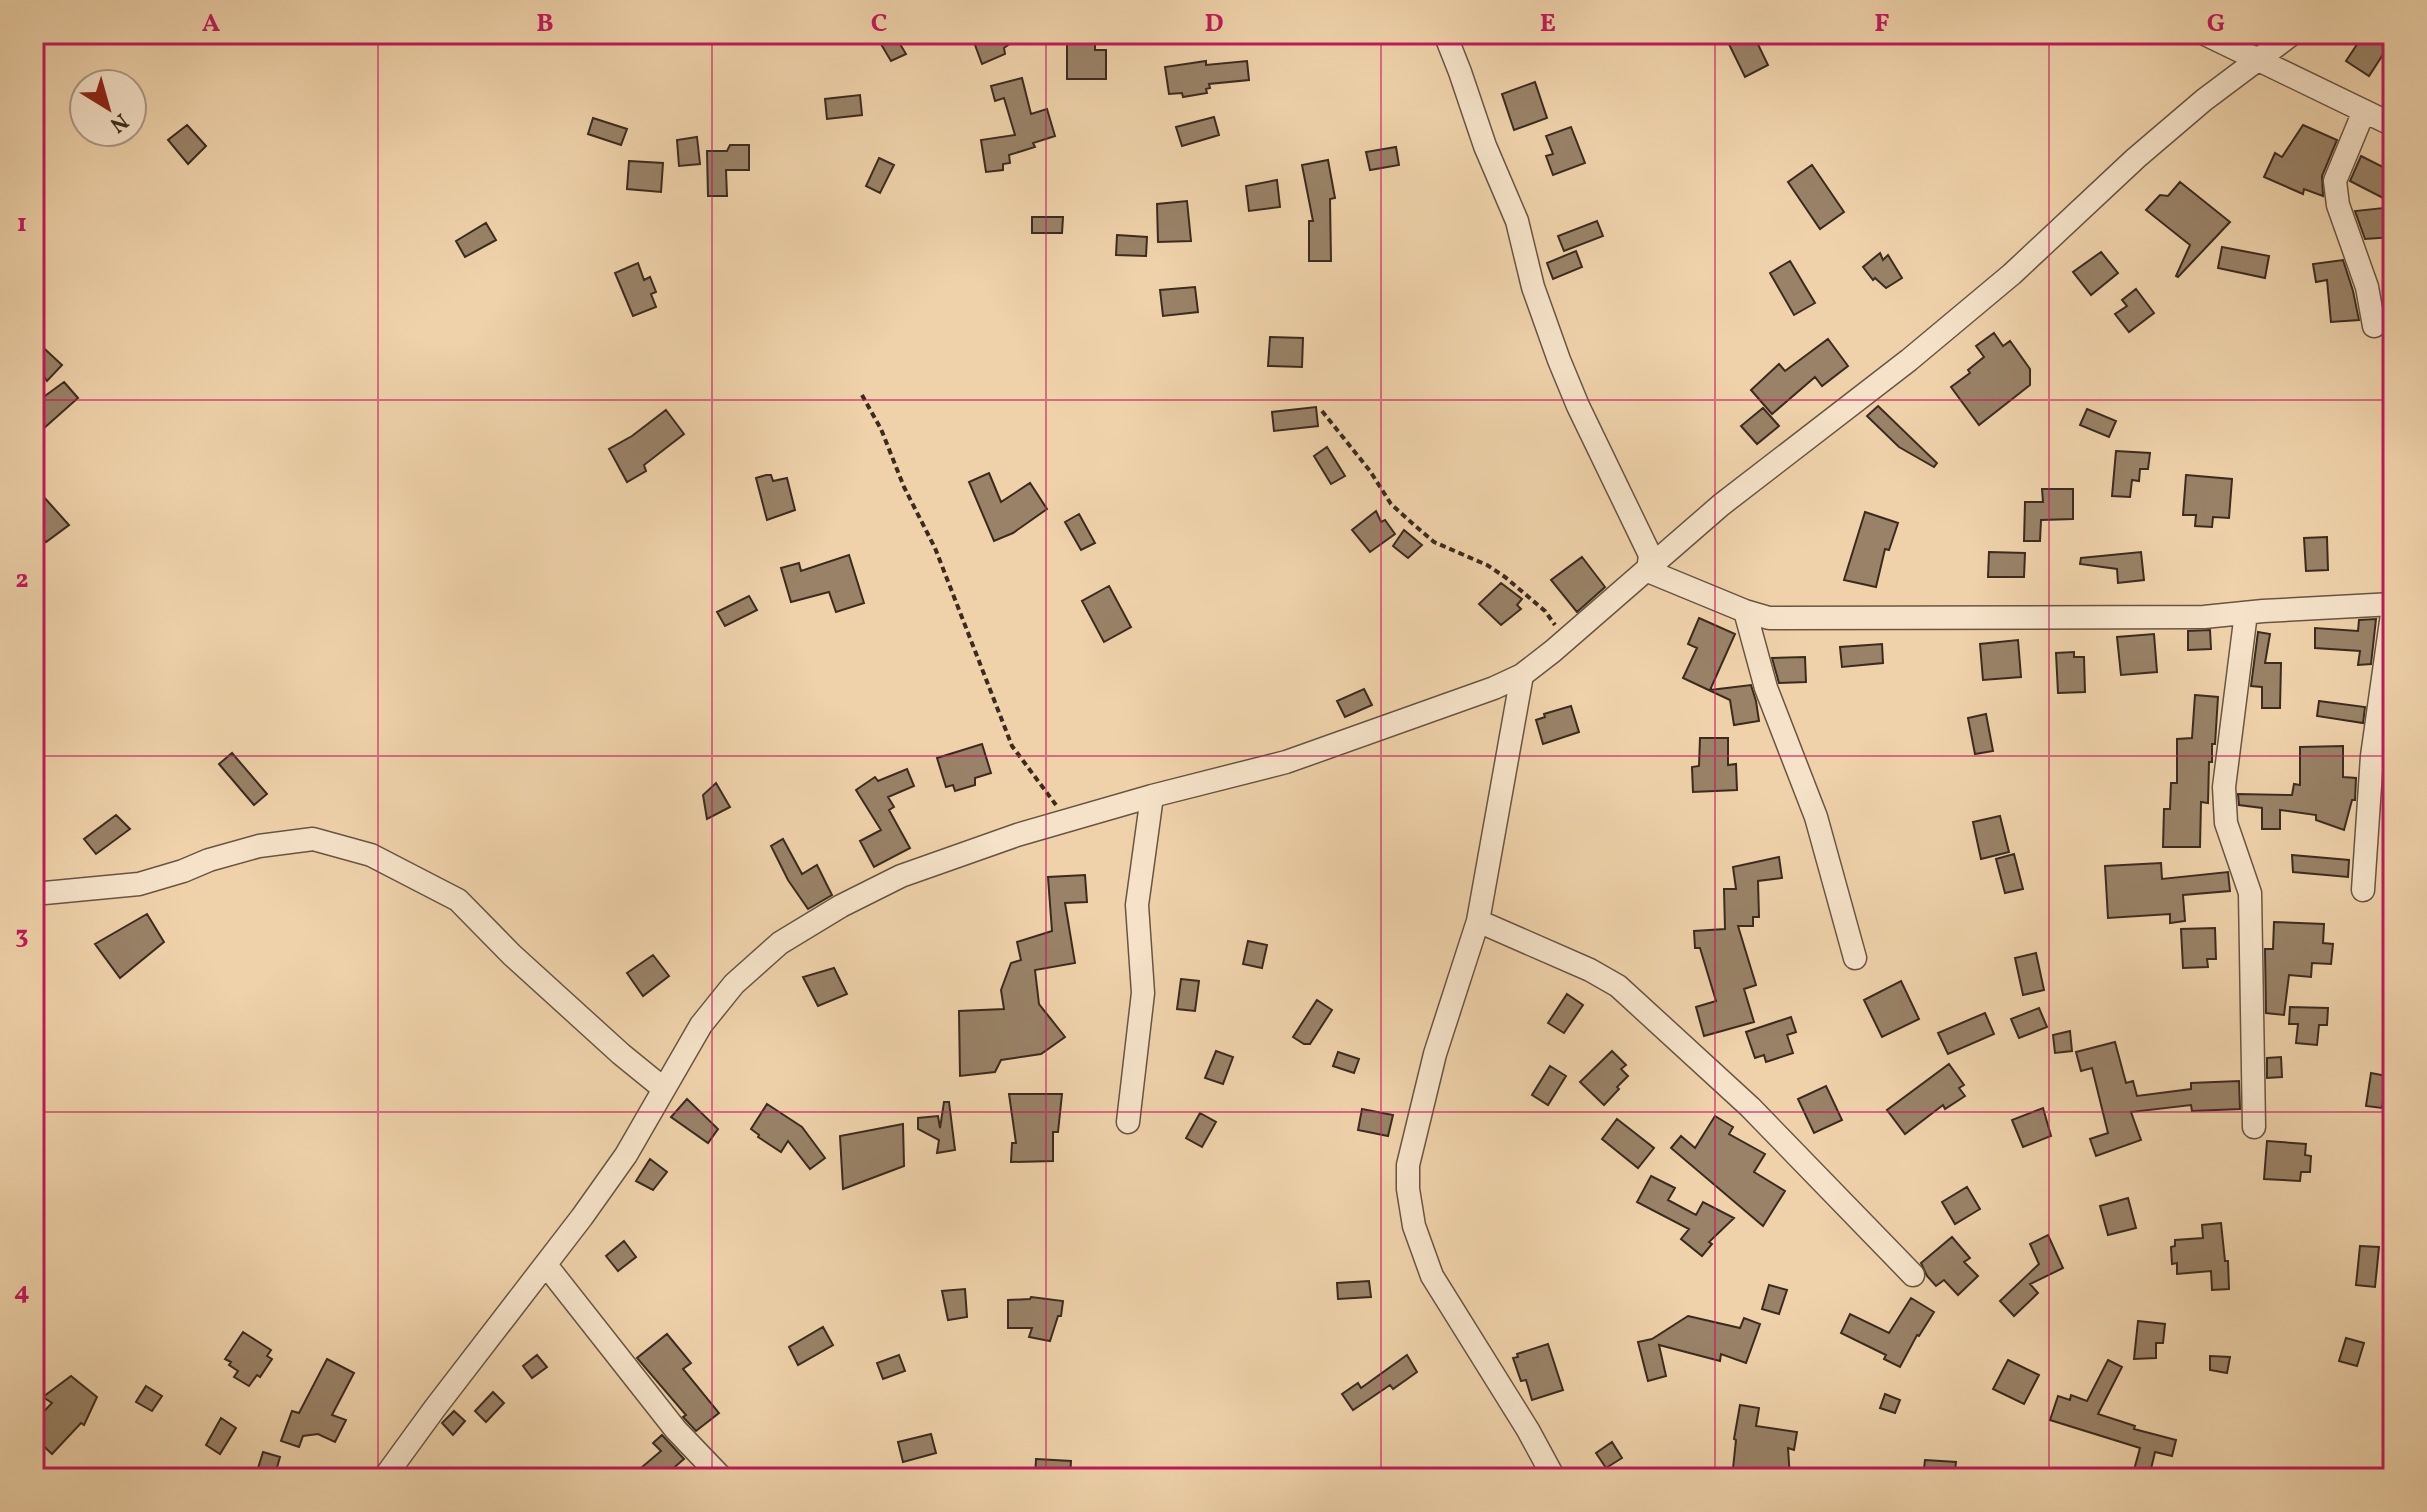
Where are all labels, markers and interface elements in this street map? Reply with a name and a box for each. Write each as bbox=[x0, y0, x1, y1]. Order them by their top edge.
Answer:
text: A bbox=[202, 6, 221, 42]
text: B bbox=[536, 6, 554, 42]
text: C bbox=[871, 6, 887, 42]
text: D bbox=[1204, 6, 1224, 42]
text: E bbox=[1540, 6, 1556, 42]
text: F bbox=[1874, 6, 1890, 42]
text: G bbox=[2207, 6, 2225, 42]
north arrow bbox=[68, 68, 148, 148]
text: N bbox=[103, 105, 134, 139]
text: 1 bbox=[17, 206, 27, 242]
text: 2 bbox=[15, 562, 29, 598]
text: 3 bbox=[15, 918, 29, 954]
text: 4 bbox=[14, 1274, 30, 1310]

